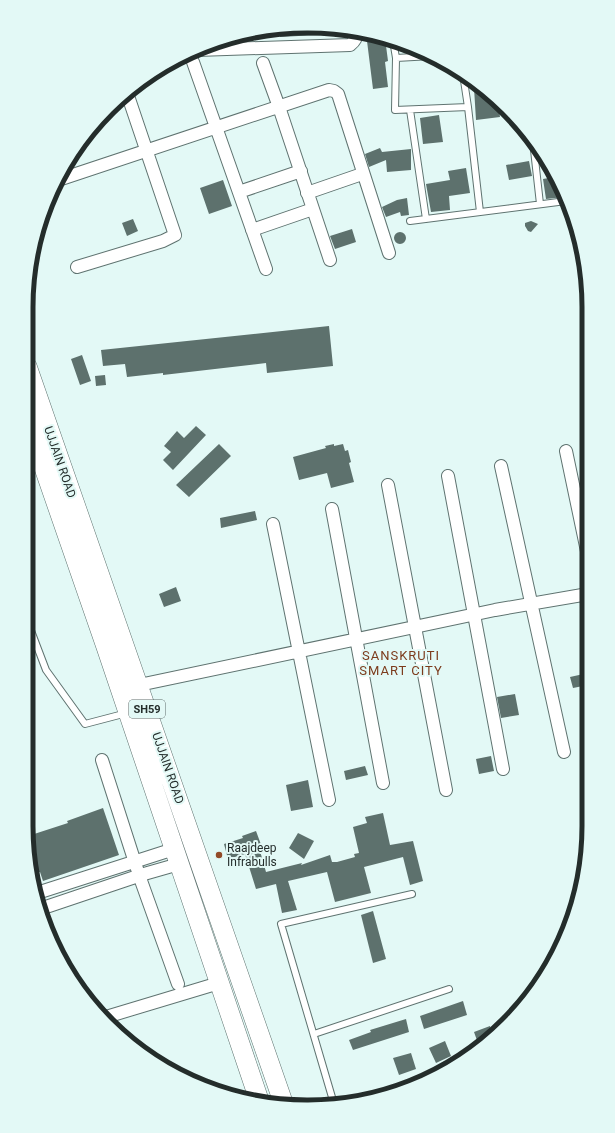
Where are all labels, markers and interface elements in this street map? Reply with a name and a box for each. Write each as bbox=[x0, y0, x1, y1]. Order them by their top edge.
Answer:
street label: UJJAIN ROAD bbox=[41, 424, 79, 500]
district label: SANSKRUTI SMART CITY bbox=[359, 648, 443, 678]
road number: SH59 bbox=[129, 700, 165, 718]
street label: UJJAIN ROAD bbox=[149, 730, 187, 806]
place label: Raajdeep Infrabulls bbox=[227, 841, 277, 869]
marker: Raajdeep Infrabulls bbox=[214, 850, 224, 860]

